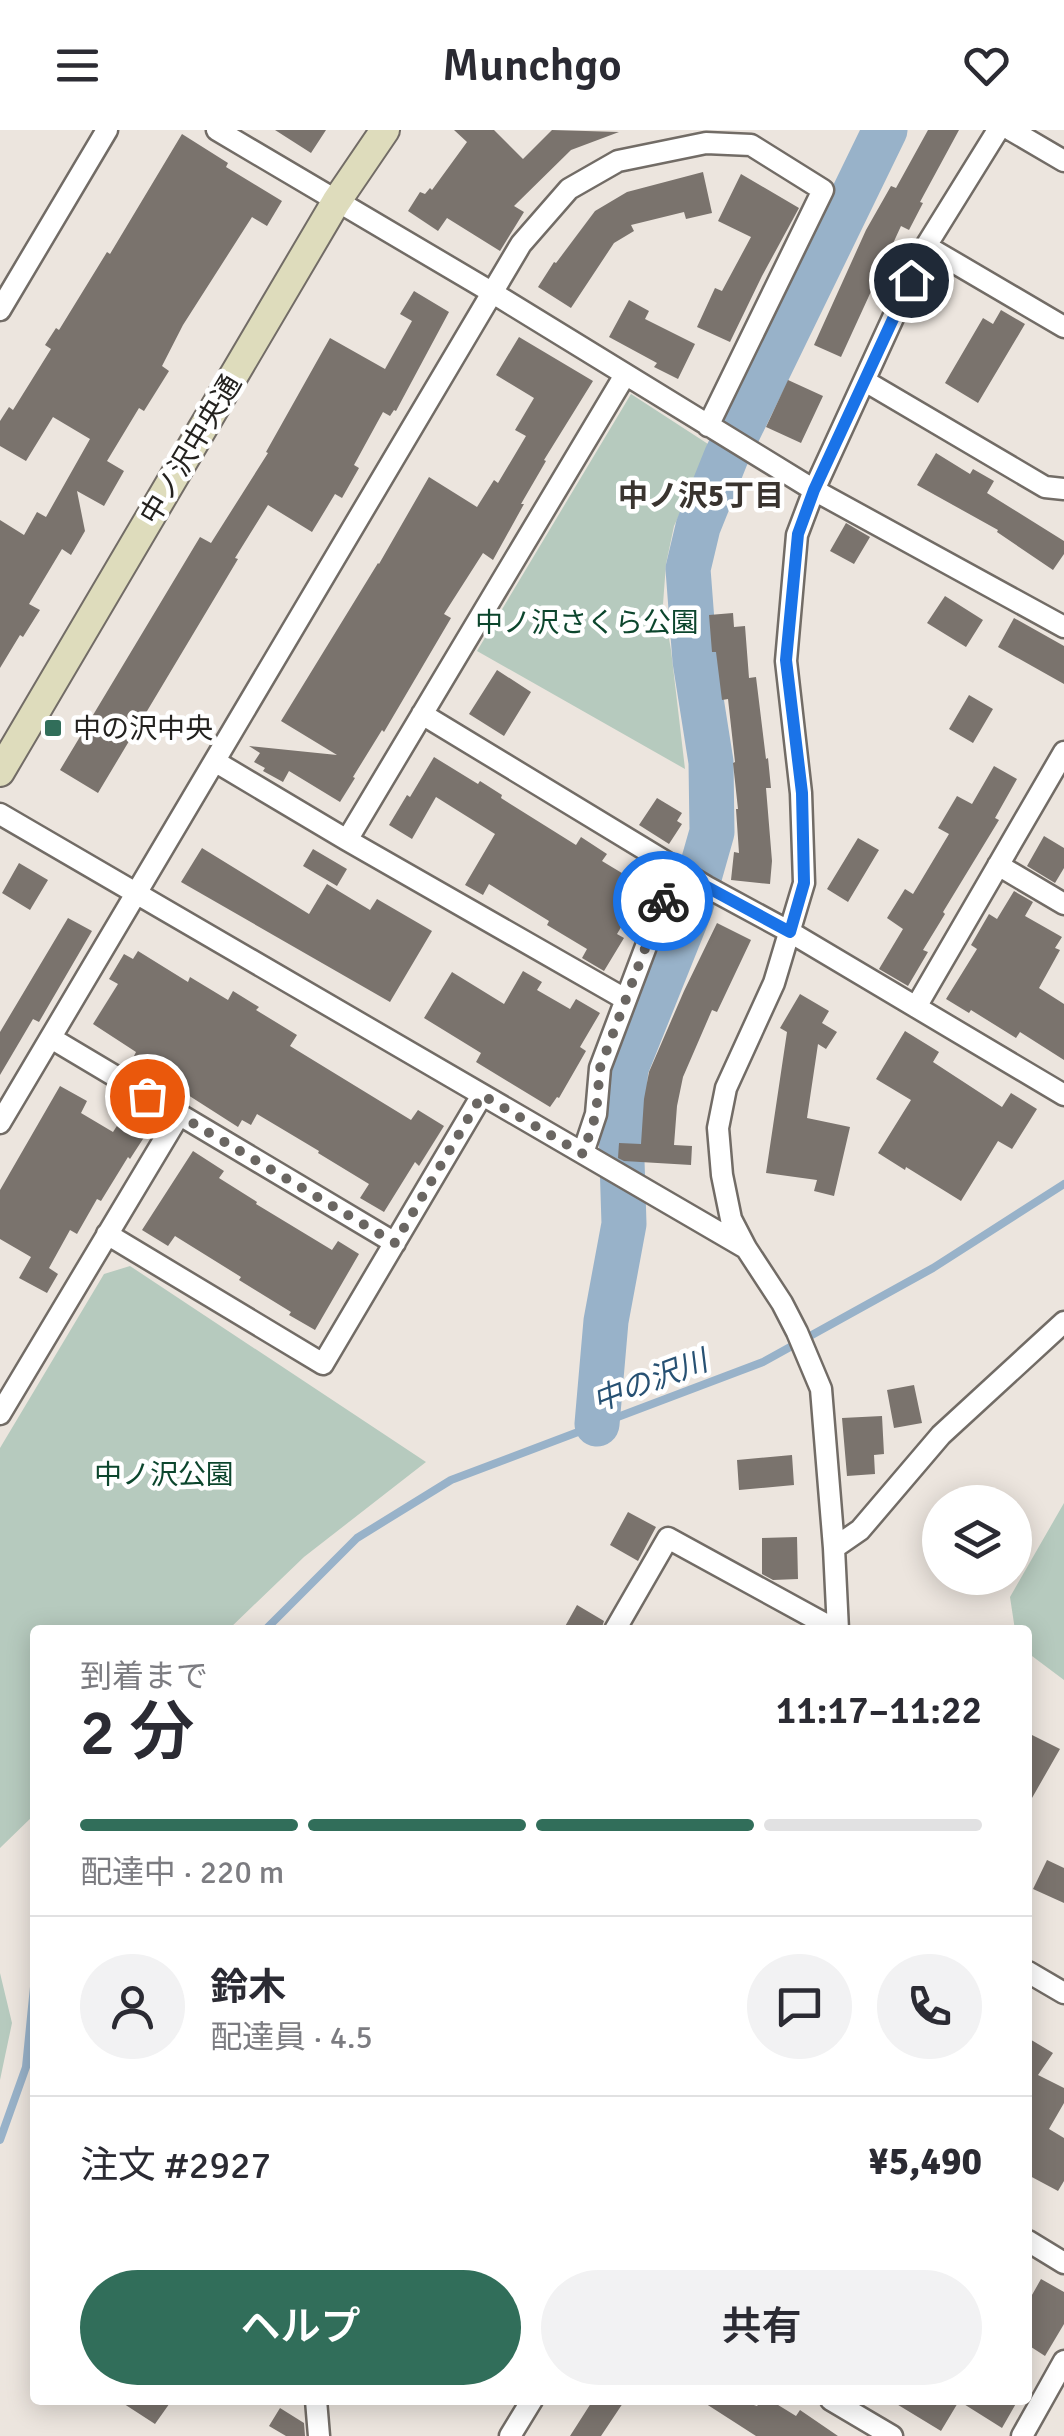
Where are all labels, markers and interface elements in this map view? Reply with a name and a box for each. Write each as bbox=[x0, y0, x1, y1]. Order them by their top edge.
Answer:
icon: menu bbox=[50, 38, 105, 93]
text: Munchgo bbox=[442, 38, 622, 93]
icon: heart bbox=[959, 38, 1014, 93]
pin bbox=[869, 238, 954, 323]
icon: home bbox=[884, 253, 939, 308]
street label: 中ノ沢中央通 bbox=[133, 369, 249, 530]
district label: 中ノ沢5丁目 bbox=[618, 478, 784, 515]
park label: 中ノ沢さくら公園 bbox=[475, 606, 699, 640]
place label: 中の沢中央 bbox=[73, 712, 213, 746]
marker: 中の沢中央 bbox=[42, 717, 64, 739]
courier bbox=[613, 851, 713, 951]
icon: bike bbox=[636, 874, 691, 929]
pin bbox=[105, 1054, 190, 1139]
icon: bag bbox=[120, 1069, 175, 1124]
water label: 中の沢川 bbox=[588, 1342, 716, 1420]
park label: 中ノ沢公園 bbox=[94, 1458, 234, 1492]
map controls bbox=[922, 1485, 1032, 1595]
button: layers bbox=[922, 1485, 1032, 1595]
text: 到着まで bbox=[80, 1657, 208, 1696]
text: 11:17–11:22 bbox=[776, 1687, 982, 1734]
text: 2 分 bbox=[80, 1693, 194, 1773]
text: 配達中 · 220 m bbox=[80, 1853, 284, 1892]
button: person bbox=[80, 1954, 185, 2059]
button: chat bbox=[747, 1954, 852, 2059]
button: phone bbox=[877, 1954, 982, 2059]
text: 鈴木 bbox=[210, 1964, 286, 2011]
text: 配達員 · 4.5 bbox=[210, 2018, 373, 2057]
text: ¥5,490 bbox=[868, 2138, 982, 2185]
text: 注文 #2927 bbox=[80, 2142, 271, 2189]
button: ヘルプ bbox=[80, 2270, 521, 2385]
button: 共有 bbox=[541, 2270, 982, 2385]

